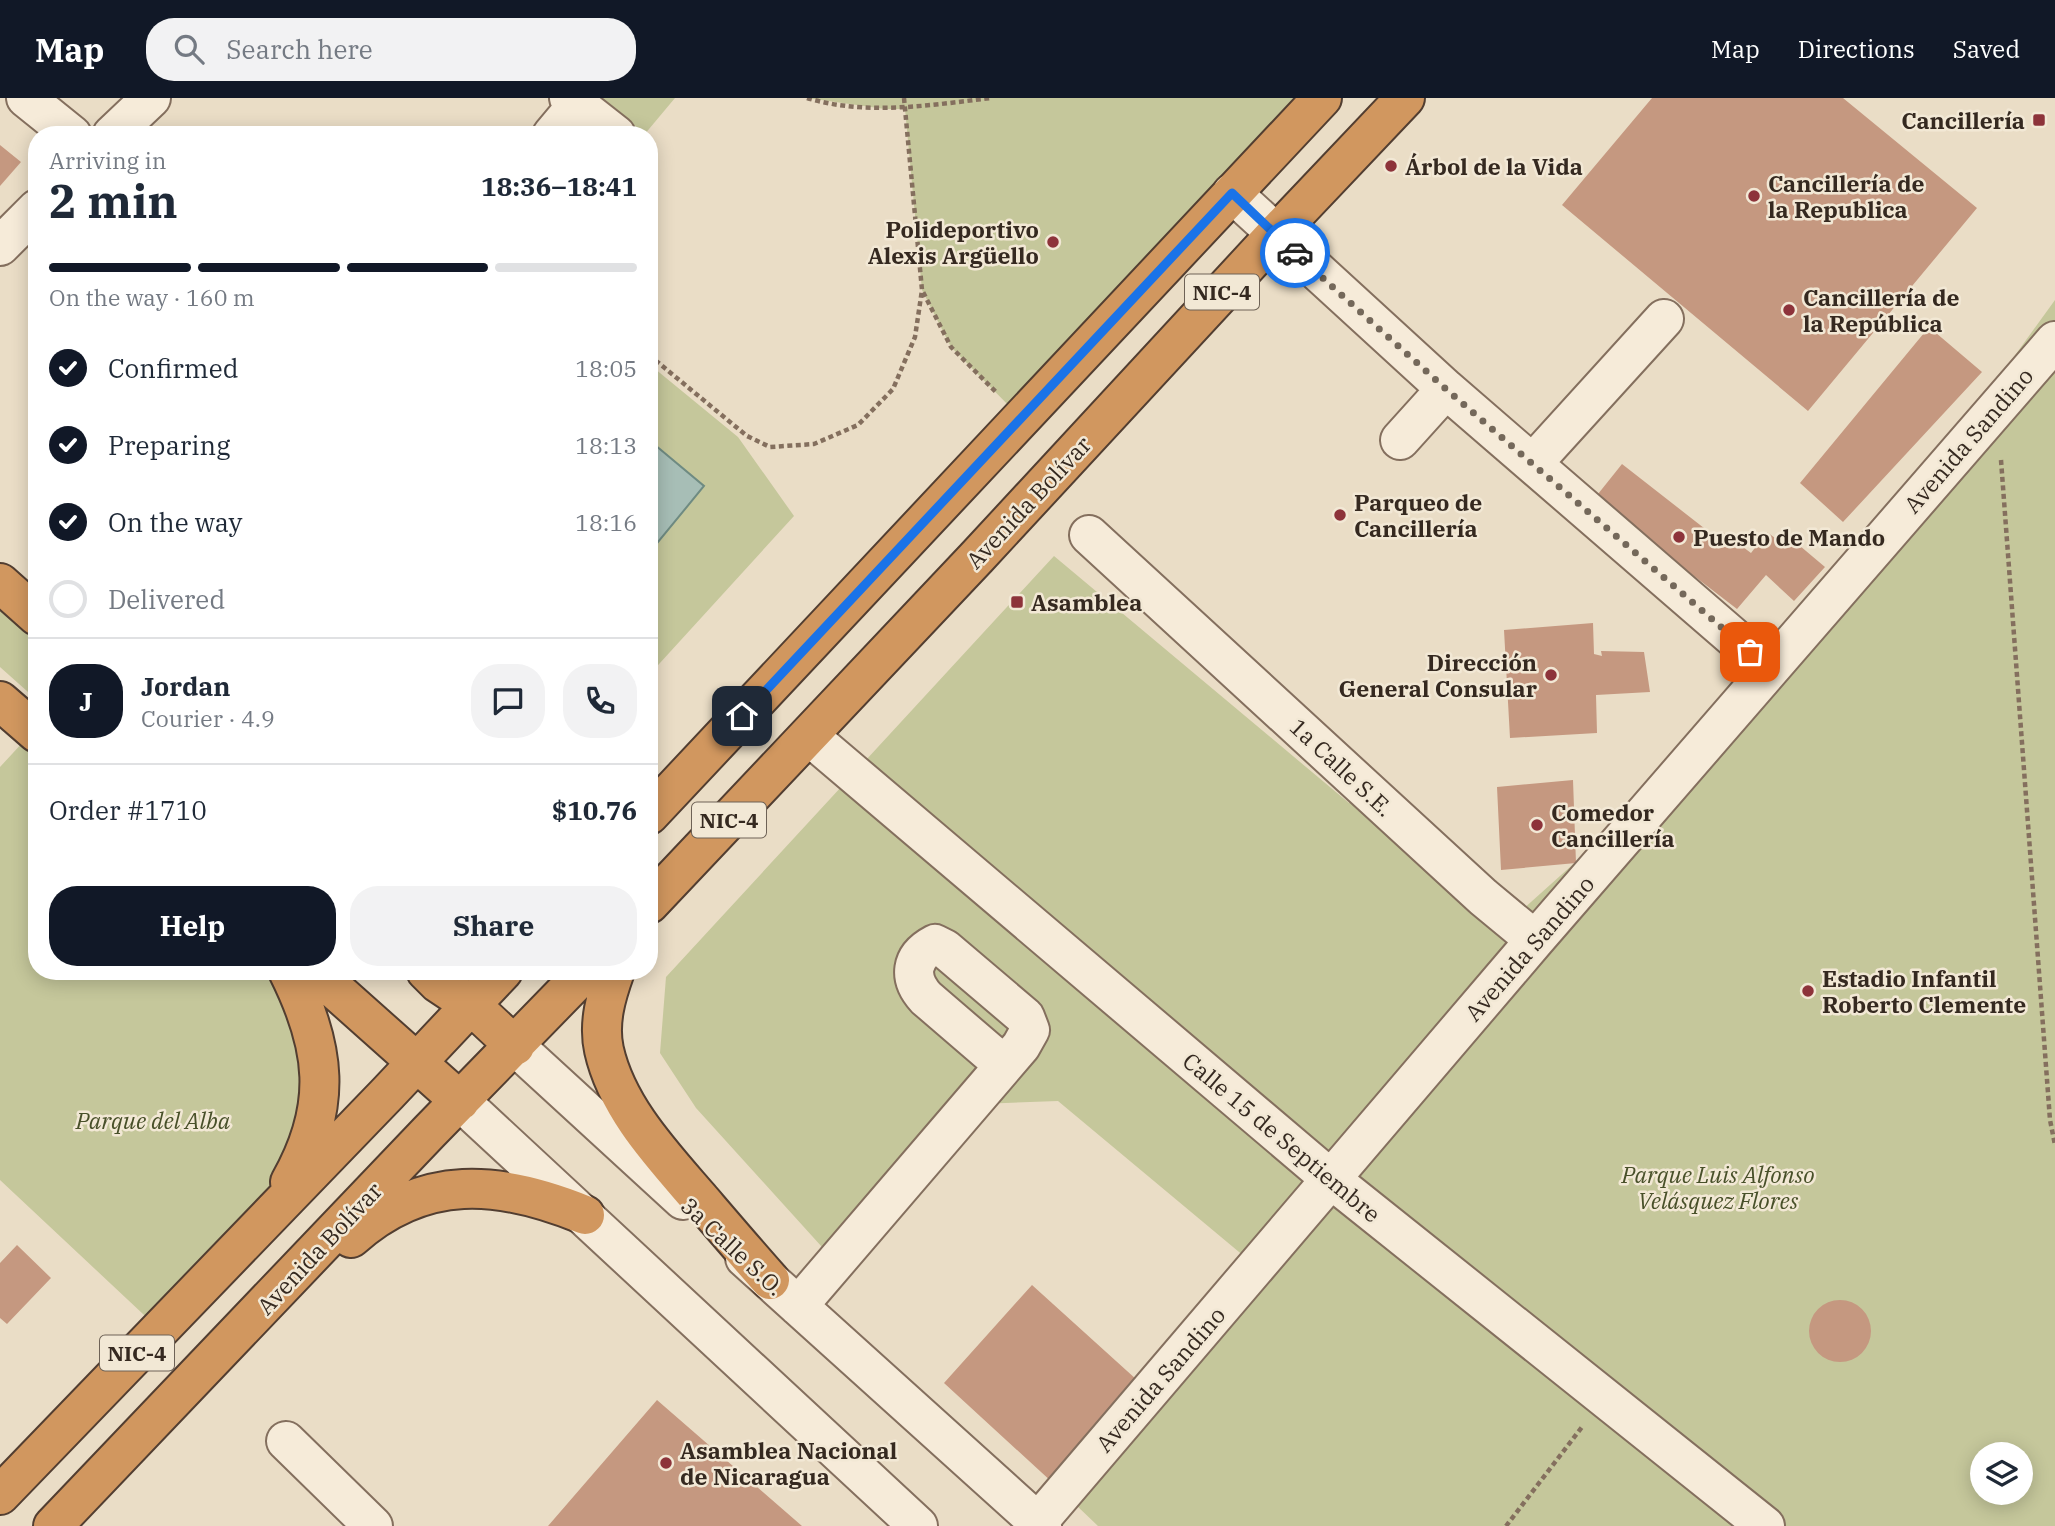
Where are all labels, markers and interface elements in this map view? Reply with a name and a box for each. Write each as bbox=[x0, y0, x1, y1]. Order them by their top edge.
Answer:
search box bbox=[146, 18, 636, 81]
text: Map bbox=[35, 28, 104, 71]
icon: search bbox=[170, 30, 208, 68]
text: Search here bbox=[226, 32, 373, 66]
text: Map bbox=[1711, 33, 1760, 65]
text: Directions bbox=[1798, 33, 1915, 65]
text: Saved bbox=[1953, 33, 2020, 65]
place label: Cancillería bbox=[1901, 105, 2025, 135]
marker: Cancillería bbox=[2031, 112, 2047, 128]
text: Arriving in bbox=[49, 145, 166, 175]
place label: Árbol de la Vida bbox=[1405, 151, 1583, 181]
marker: Árbol de la Vida bbox=[1383, 158, 1399, 174]
place label: Cancillería de la Republica bbox=[1768, 168, 1925, 224]
text: 18:36–18:41 bbox=[481, 169, 637, 203]
text: 2 min bbox=[49, 171, 178, 231]
marker: Cancillería de la Republica bbox=[1746, 188, 1762, 204]
place label: Polideportivo Alexis Argüello bbox=[868, 214, 1039, 270]
courier bbox=[1260, 218, 1330, 288]
marker: Polideportivo Alexis Argüello bbox=[1045, 234, 1061, 250]
icon: car bbox=[1276, 234, 1314, 272]
road number: NIC-4 bbox=[1185, 274, 1259, 310]
text: On the way · 160 m bbox=[49, 282, 255, 312]
place label: Cancillería de la República bbox=[1803, 282, 1960, 338]
marker: Cancillería de la República bbox=[1781, 302, 1797, 318]
icon: check bbox=[49, 349, 87, 387]
text: Confirmed bbox=[108, 351, 239, 385]
text: 18:05 bbox=[575, 353, 637, 383]
street label: Avenida Sandino bbox=[1897, 361, 2039, 519]
icon: check bbox=[49, 426, 87, 464]
text: Preparing bbox=[108, 428, 230, 462]
street label: Avenida Bolívar bbox=[959, 429, 1097, 575]
text: 18:13 bbox=[575, 430, 637, 460]
place label: Parqueo de Cancillería bbox=[1354, 487, 1482, 543]
icon: check bbox=[49, 503, 87, 541]
text: On the way bbox=[108, 505, 242, 539]
text: 18:16 bbox=[575, 507, 637, 537]
marker: Parqueo de Cancillería bbox=[1332, 507, 1348, 523]
place label: Puesto de Mando bbox=[1693, 522, 1885, 552]
marker: Puesto de Mando bbox=[1671, 529, 1687, 545]
text: Delivered bbox=[108, 582, 225, 616]
place label: Asamblea bbox=[1031, 587, 1143, 617]
marker: Asamblea bbox=[1009, 594, 1025, 610]
pin bbox=[1720, 622, 1780, 682]
icon: bag bbox=[1731, 633, 1769, 671]
place label: Dirección General Consular bbox=[1338, 647, 1538, 703]
button: chat bbox=[471, 664, 545, 738]
button: phone bbox=[563, 664, 637, 738]
marker: Dirección General Consular bbox=[1543, 667, 1559, 683]
text: Jordan bbox=[141, 669, 231, 703]
text: J bbox=[79, 684, 93, 718]
pin bbox=[712, 686, 772, 746]
icon: home bbox=[723, 697, 761, 735]
text: Courier · 4.9 bbox=[141, 703, 275, 733]
street label: 1a Calle S.E. bbox=[1284, 711, 1400, 823]
text: Order #1710 bbox=[49, 793, 207, 827]
text: $10.76 bbox=[552, 793, 637, 827]
place label: Comedor Cancillería bbox=[1551, 797, 1675, 853]
road number: NIC-4 bbox=[692, 802, 766, 838]
marker: Comedor Cancillería bbox=[1529, 817, 1545, 833]
street label: Avenida Sandino bbox=[1458, 869, 1600, 1027]
button: Help bbox=[49, 886, 336, 966]
button: Share bbox=[350, 886, 637, 966]
place label: Estadio Infantil Roberto Clemente bbox=[1822, 963, 2026, 1019]
marker: Estadio Infantil Roberto Clemente bbox=[1800, 983, 1816, 999]
street label: Calle 15 de Septiembre bbox=[1177, 1045, 1387, 1229]
park label: Parque del Alba bbox=[75, 1105, 231, 1135]
park label: Parque Luis Alfonso Velásquez Flores bbox=[1620, 1159, 1815, 1215]
street label: Avenida Bolívar bbox=[250, 1175, 388, 1321]
street label: 3a Calle S.O. bbox=[675, 1190, 791, 1302]
street label: Avenida Sandino bbox=[1089, 1300, 1231, 1458]
road number: NIC-4 bbox=[100, 1336, 174, 1370]
place label: Asamblea Nacional de Nicaragua bbox=[680, 1435, 897, 1491]
map controls bbox=[1970, 1442, 2033, 1505]
button: layers bbox=[1970, 1442, 2033, 1505]
marker: Asamblea Nacional de Nicaragua bbox=[658, 1455, 674, 1471]

